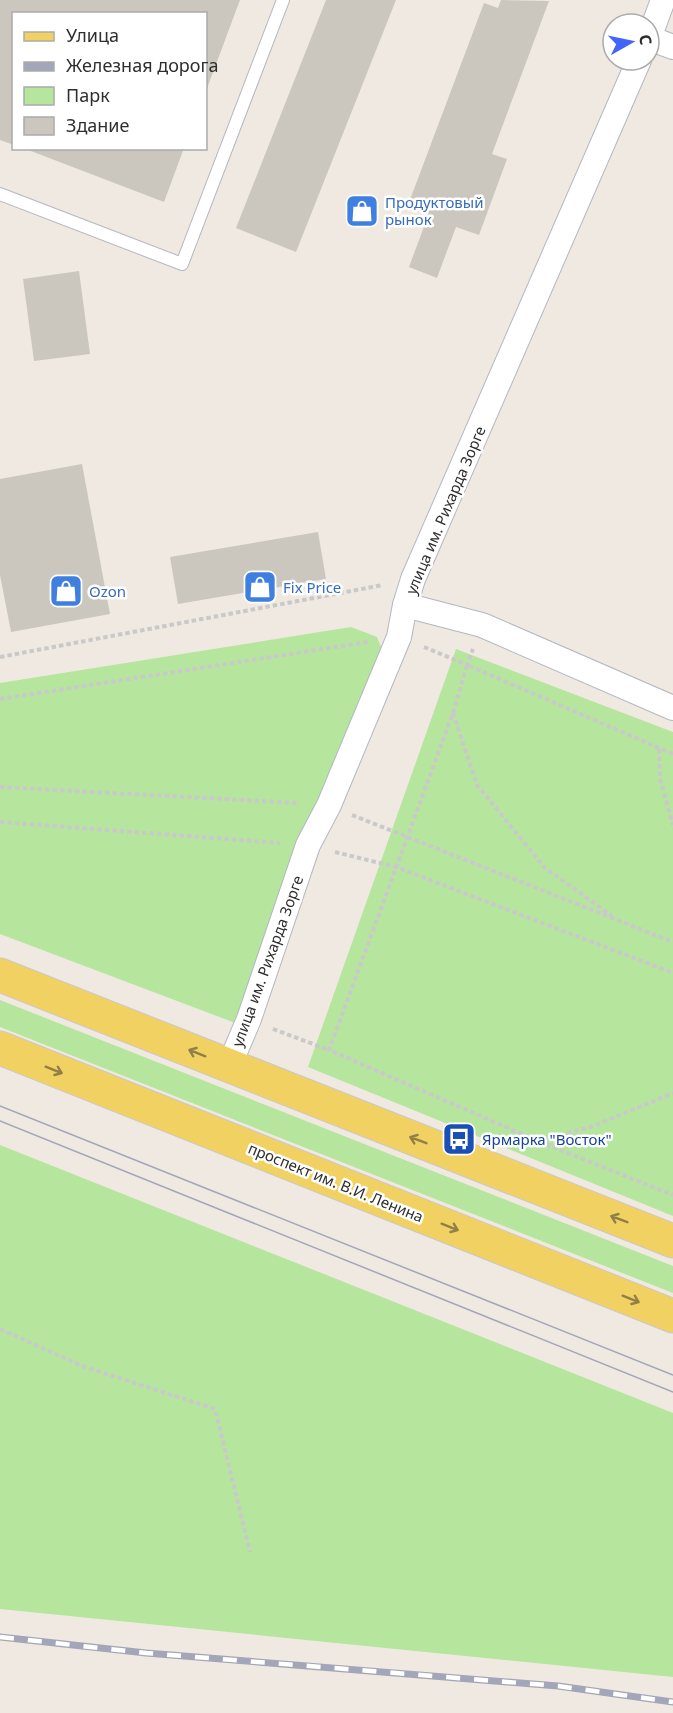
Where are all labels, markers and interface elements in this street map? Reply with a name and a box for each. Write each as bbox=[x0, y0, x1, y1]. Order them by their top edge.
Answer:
legend bbox=[12, 12, 207, 150]
north arrow bbox=[601, 12, 661, 72]
text: Улица bbox=[66, 23, 119, 47]
text: С bbox=[634, 33, 657, 46]
text: Железная дорога bbox=[66, 53, 218, 77]
text: Парк bbox=[66, 83, 110, 107]
text: Здание bbox=[66, 113, 130, 137]
place label: Продуктовый рынок bbox=[385, 192, 483, 229]
shop icon: Продуктовый рынок bbox=[344, 193, 380, 229]
street label: улица им. Рихарда Зорге bbox=[400, 423, 490, 597]
shop icon: Fix Price bbox=[242, 569, 278, 605]
shop icon: Ozon bbox=[48, 573, 84, 609]
place label: Fix Price bbox=[283, 577, 341, 597]
place label: Ozon bbox=[89, 581, 126, 601]
street label: улица им. Рихарда Зорге bbox=[227, 873, 307, 1049]
one-way arrow bbox=[188, 1047, 207, 1058]
one-way arrow bbox=[45, 1065, 63, 1076]
bus stop icon: Ярмарка "Восток" bbox=[441, 1121, 477, 1157]
place label: Ярмарка "Восток" bbox=[482, 1129, 612, 1149]
one-way arrow bbox=[409, 1134, 427, 1145]
street label: проспект им. В.И. Ленина bbox=[245, 1138, 427, 1226]
one-way arrow bbox=[610, 1213, 628, 1224]
one-way arrow bbox=[440, 1222, 459, 1233]
one-way arrow bbox=[622, 1294, 640, 1305]

